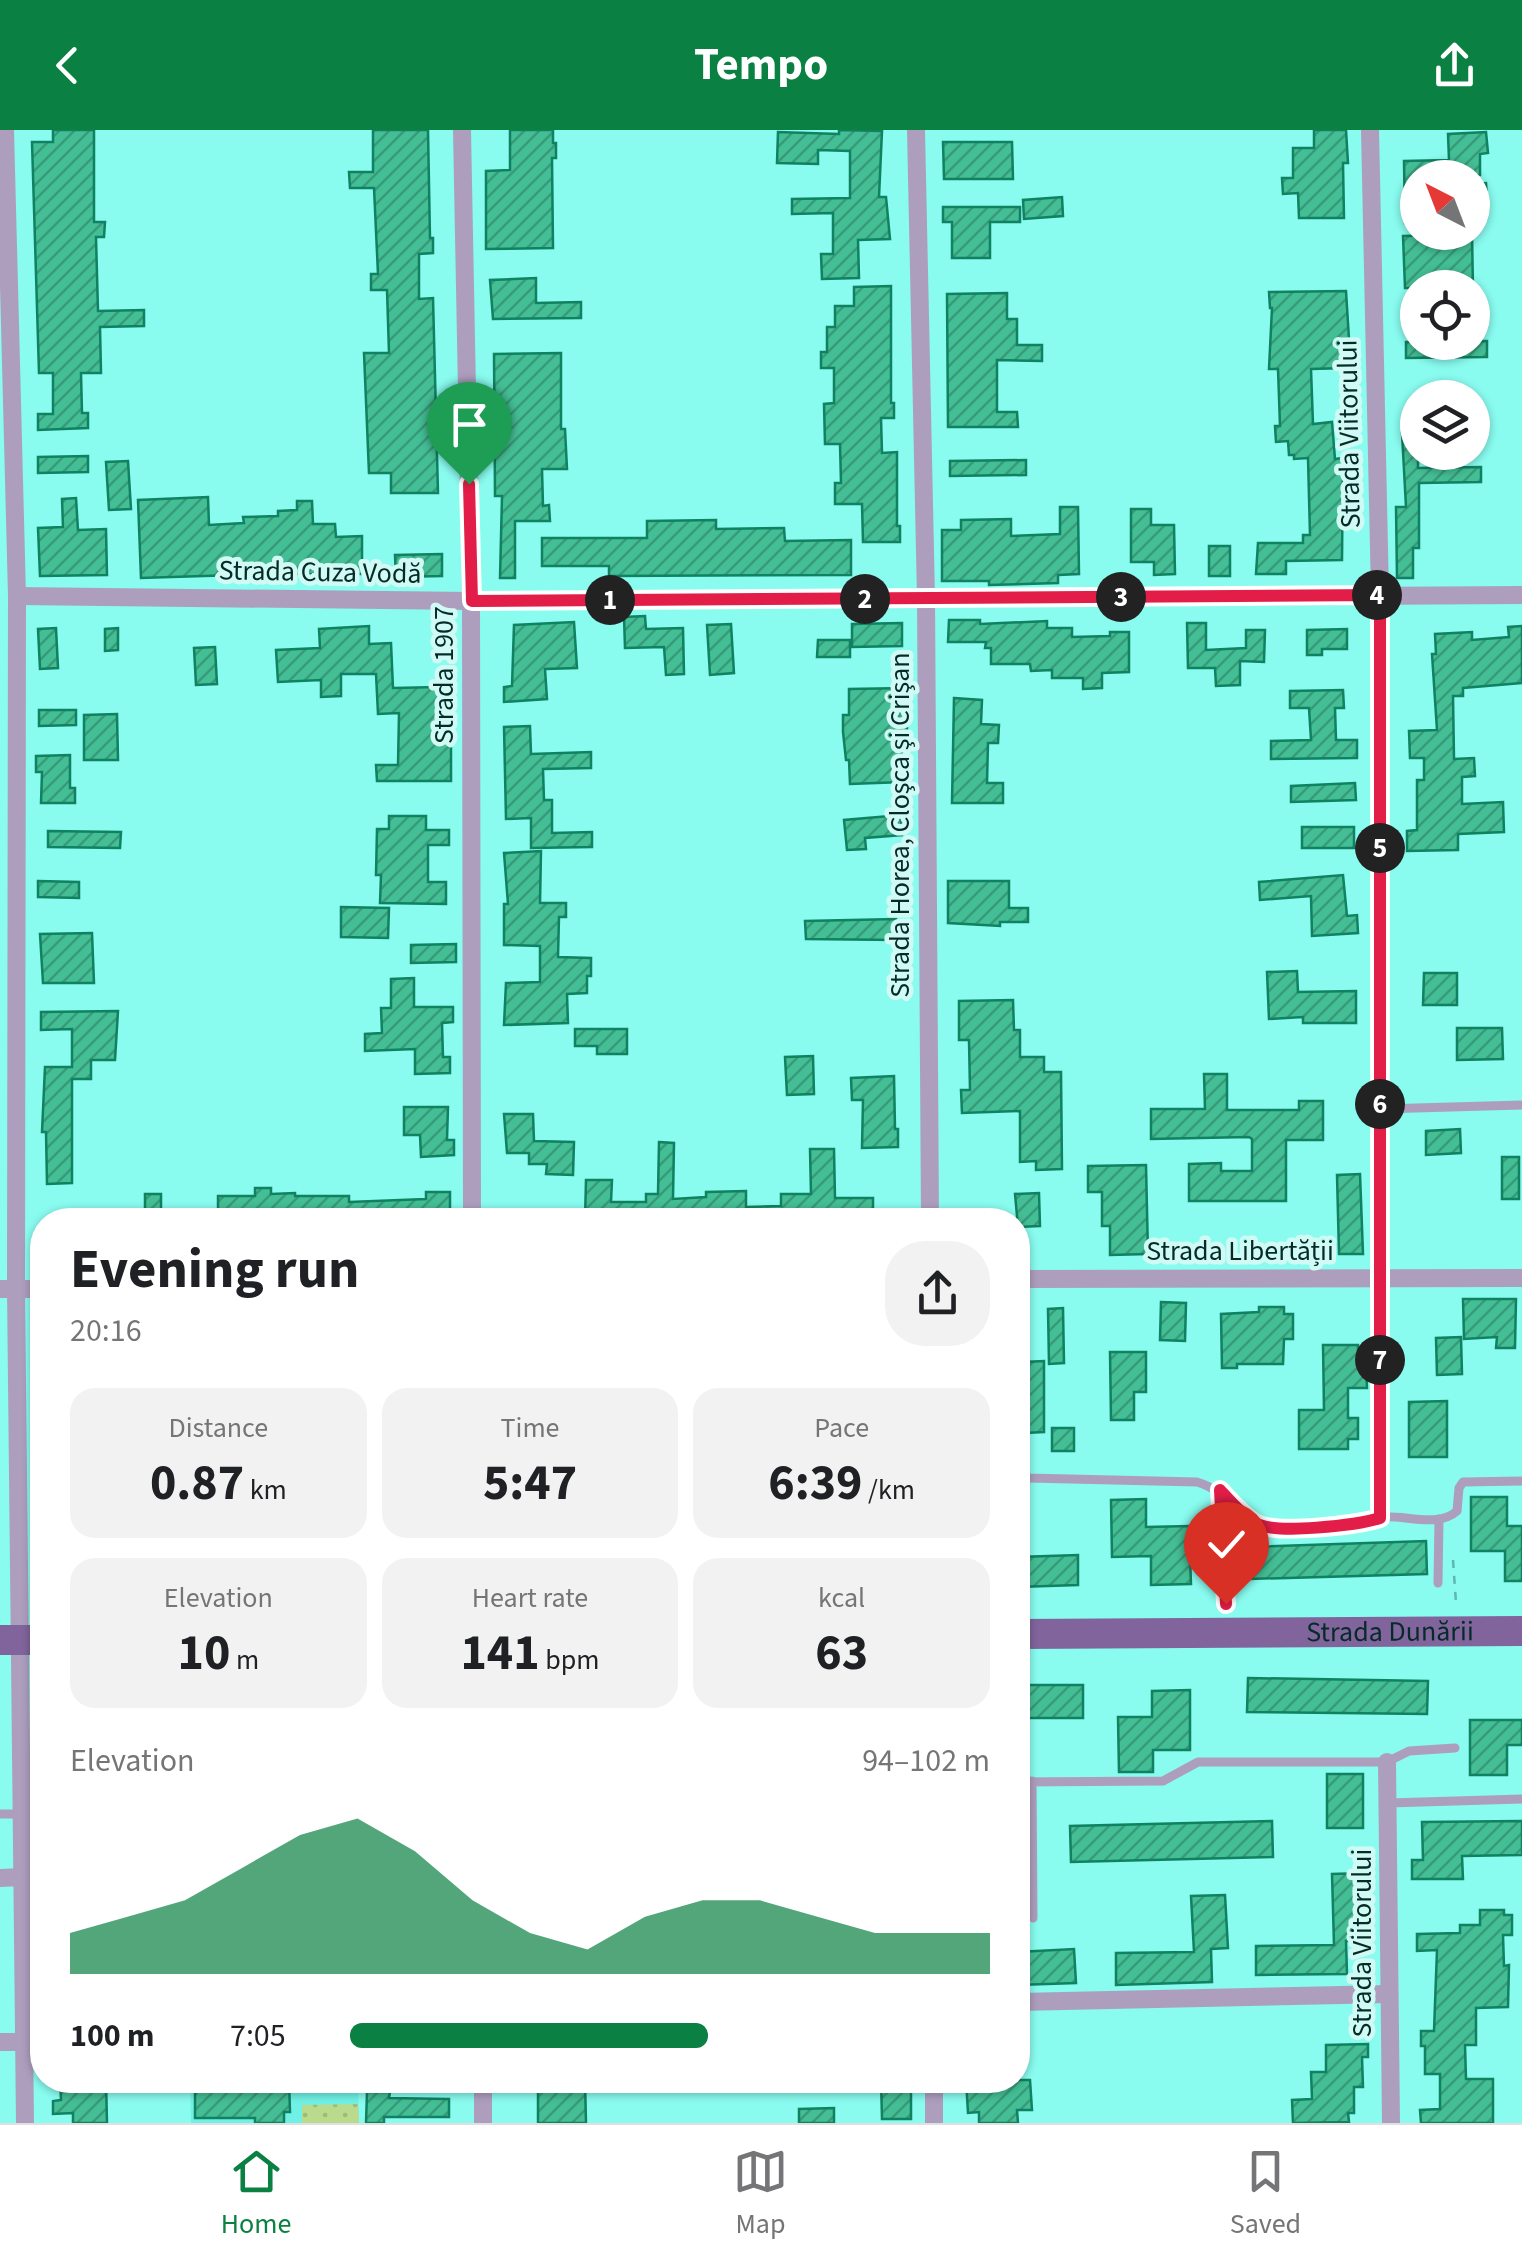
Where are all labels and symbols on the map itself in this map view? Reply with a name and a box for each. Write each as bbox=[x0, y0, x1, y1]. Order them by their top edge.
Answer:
north arrow bbox=[1400, 160, 1490, 250]
street label: Strada Viitorului bbox=[1327, 339, 1371, 529]
pin bbox=[427, 382, 512, 485]
street label: Strada Cuza Vodă bbox=[218, 550, 422, 594]
pin: 4 bbox=[1352, 570, 1402, 620]
pin: 3 bbox=[1096, 572, 1146, 622]
pin: 2 bbox=[840, 574, 890, 624]
pin: 1 bbox=[585, 575, 635, 625]
street label: Strada 1907 bbox=[424, 606, 464, 744]
street label: Strada Horea, Cloşca şi Crişan bbox=[880, 652, 920, 998]
pin: 5 bbox=[1355, 823, 1405, 873]
pin: 6 bbox=[1355, 1079, 1405, 1129]
street label: Strada Libertății bbox=[1146, 1231, 1334, 1271]
pin: 7 bbox=[1355, 1335, 1405, 1385]
pin bbox=[1184, 1502, 1269, 1605]
street label: Strada Dunării bbox=[1306, 1611, 1474, 1652]
street label: Strada Viitorului bbox=[1342, 1849, 1382, 2037]

